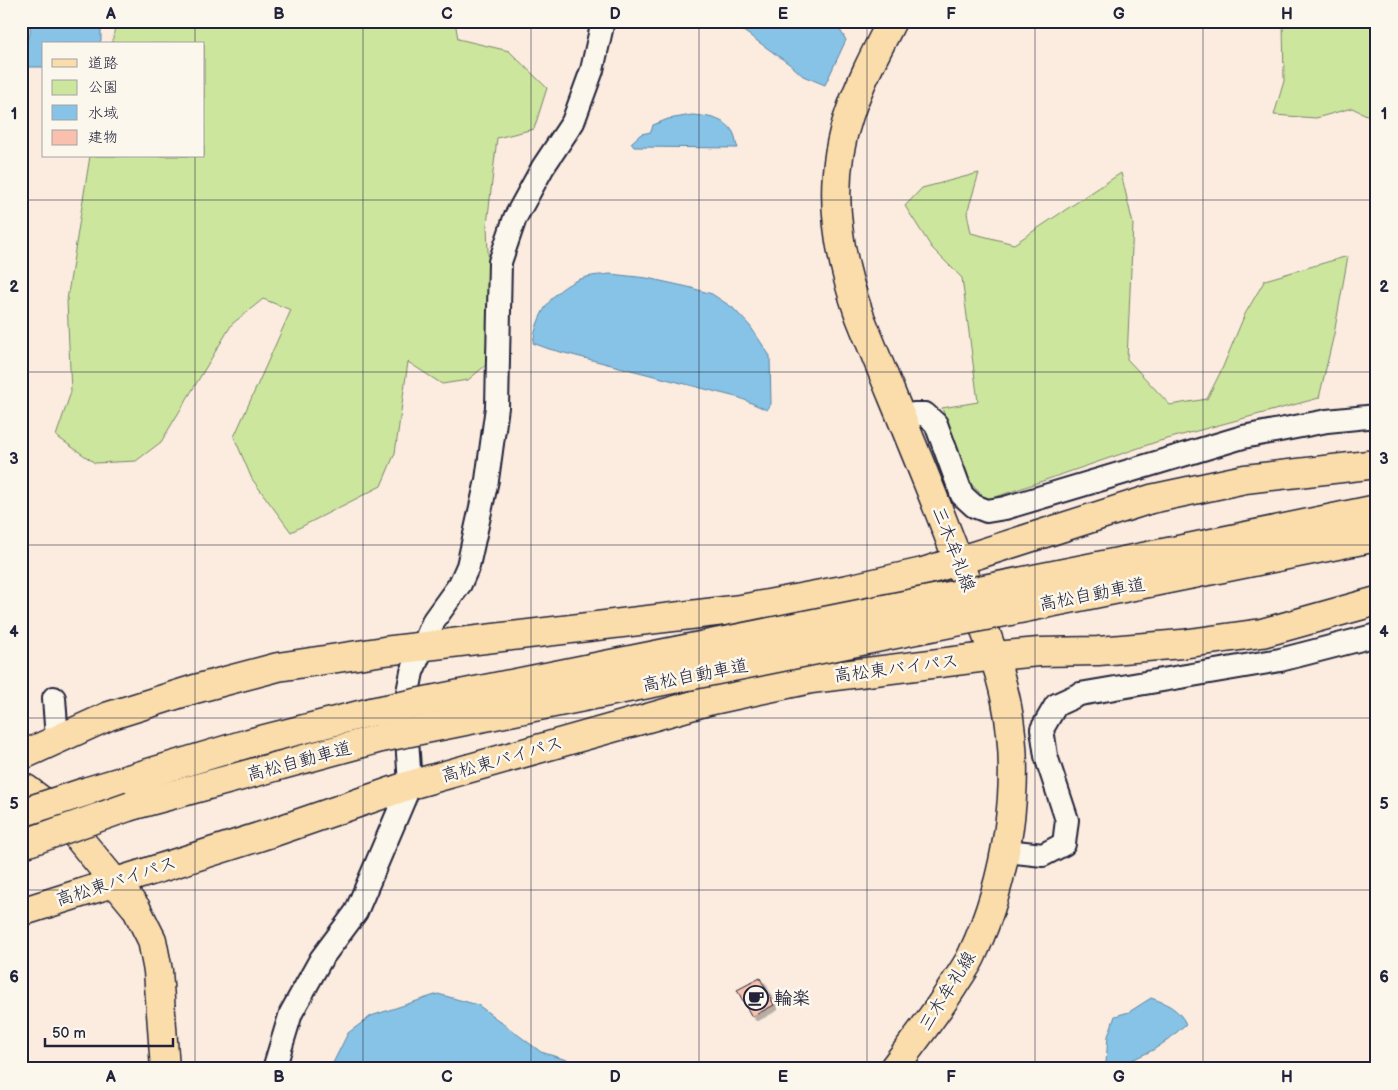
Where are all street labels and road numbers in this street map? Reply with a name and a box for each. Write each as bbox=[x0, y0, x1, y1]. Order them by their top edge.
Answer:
street label: 三木牟礼線 bbox=[928, 503, 979, 595]
street label: 高松自動車道 bbox=[1037, 574, 1147, 615]
street label: 高松東バイパス bbox=[832, 650, 960, 687]
street label: 高松自動車道 bbox=[640, 655, 750, 696]
street label: 高松東バイパス bbox=[439, 732, 565, 787]
street label: 高松自動車道 bbox=[244, 737, 354, 786]
street label: 高松東バイパス bbox=[53, 852, 179, 911]
street label: 三木牟礼線 bbox=[915, 948, 980, 1035]

